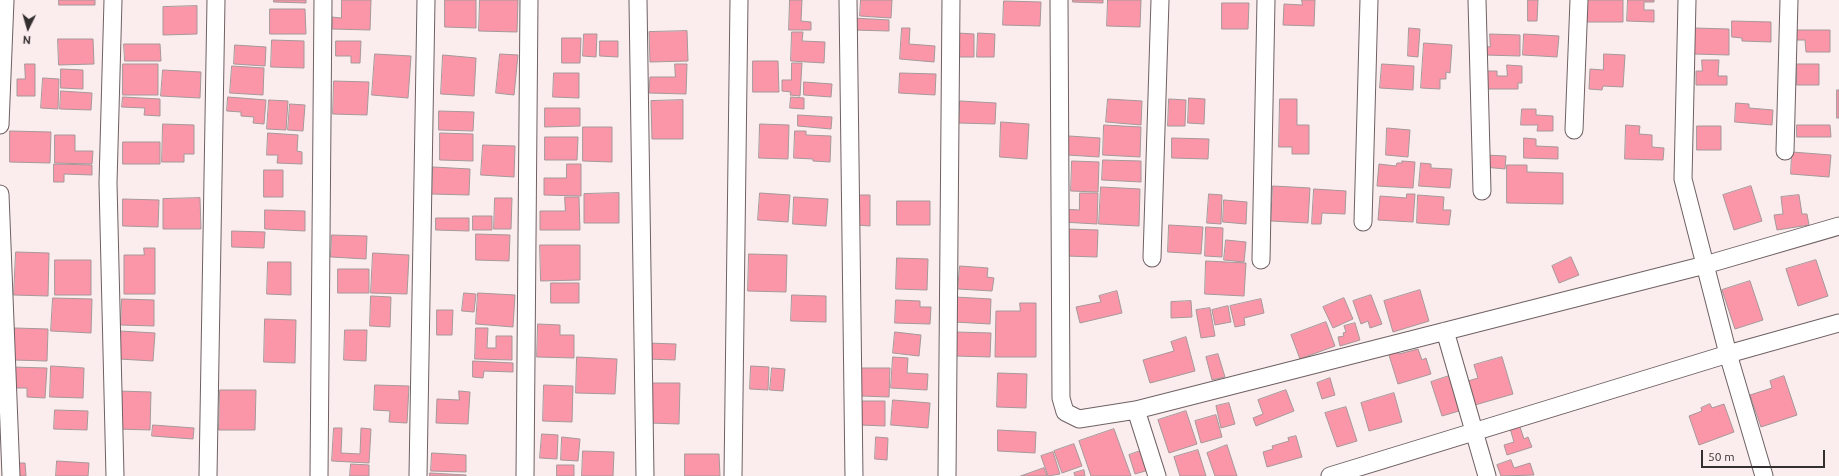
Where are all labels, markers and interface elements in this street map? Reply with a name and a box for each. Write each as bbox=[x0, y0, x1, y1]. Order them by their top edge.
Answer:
north arrow bbox=[8, 8, 48, 48]
text: N bbox=[22, 34, 32, 46]
scale bar bbox=[1703, 442, 1827, 468]
text: 50 m bbox=[1708, 450, 1735, 463]

